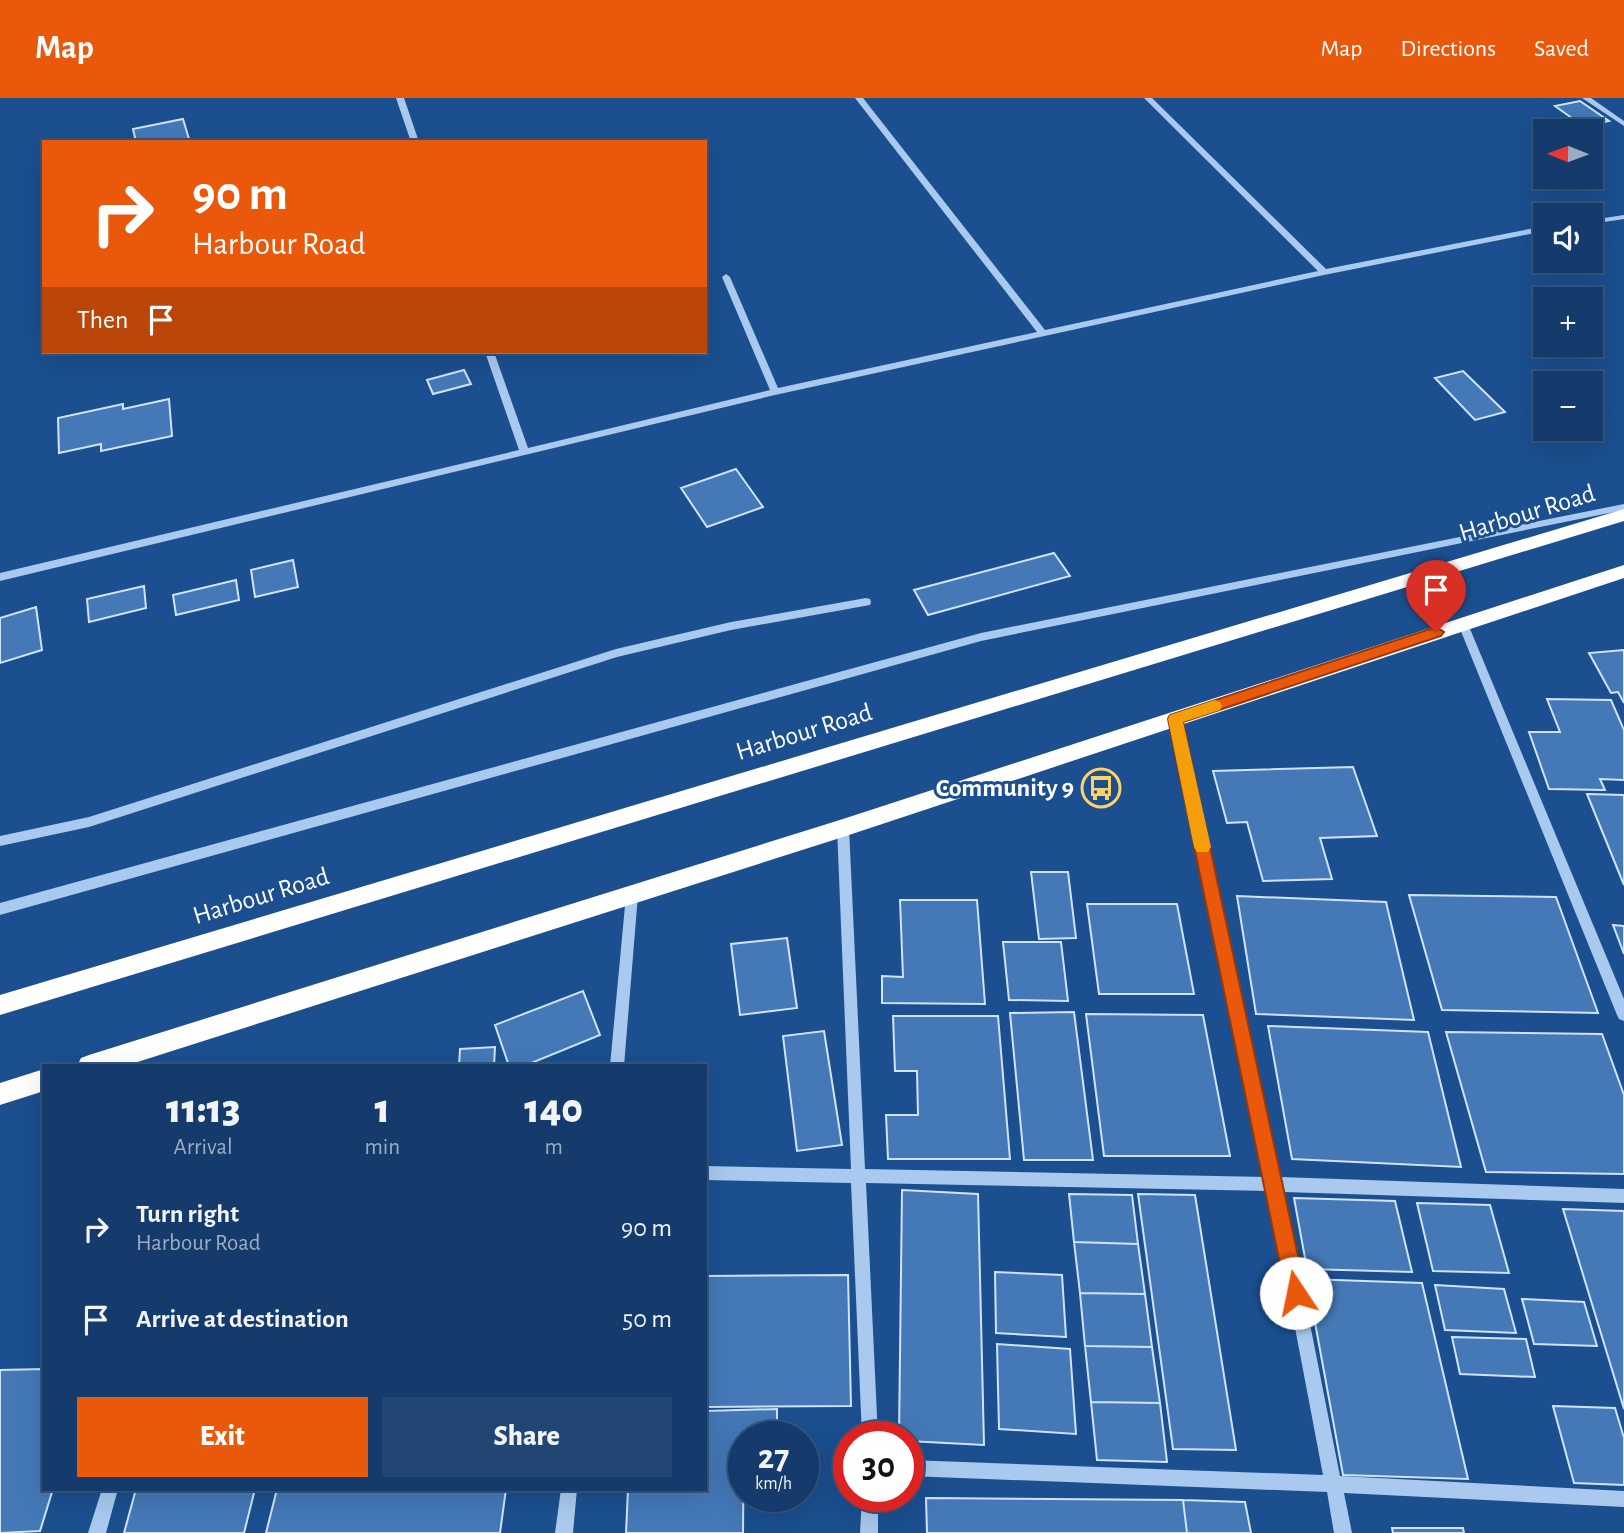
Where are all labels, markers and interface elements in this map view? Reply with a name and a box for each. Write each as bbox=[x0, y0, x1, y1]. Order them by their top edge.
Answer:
text: Map bbox=[35, 32, 94, 65]
text: Map bbox=[1320, 37, 1362, 61]
text: Directions bbox=[1400, 37, 1496, 61]
text: Saved bbox=[1534, 37, 1589, 61]
north arrow bbox=[1533, 119, 1603, 189]
map controls bbox=[1533, 119, 1603, 441]
icon: right bbox=[77, 168, 168, 259]
text: 90 m bbox=[192, 170, 288, 219]
button: sound bbox=[1533, 203, 1603, 273]
text: Harbour Road bbox=[192, 228, 366, 260]
button: + bbox=[1533, 287, 1603, 357]
icon: arrive bbox=[142, 301, 180, 339]
text: Then bbox=[77, 307, 128, 333]
button: − bbox=[1533, 371, 1603, 441]
street label: Harbour Road bbox=[1456, 480, 1598, 546]
pin bbox=[1406, 560, 1466, 632]
icon: arrive bbox=[1417, 571, 1455, 609]
street label: Harbour Road bbox=[733, 699, 875, 765]
bus stop icon: Community 9 bbox=[1080, 767, 1122, 809]
place label: Community 9 bbox=[936, 775, 1074, 801]
street label: Harbour Road bbox=[190, 863, 332, 929]
text: 11:13 bbox=[166, 1088, 240, 1130]
text: 1 bbox=[375, 1088, 390, 1130]
text: 140 bbox=[524, 1088, 583, 1130]
text: Arrival bbox=[174, 1136, 233, 1159]
text: min bbox=[364, 1136, 400, 1159]
text: m bbox=[544, 1136, 563, 1159]
text: Turn right bbox=[136, 1201, 239, 1227]
icon: right bbox=[77, 1210, 115, 1248]
text: 90 m bbox=[621, 1215, 672, 1241]
text: Harbour Road bbox=[136, 1232, 261, 1255]
position arrow bbox=[1259, 1256, 1333, 1330]
icon: arrive bbox=[77, 1301, 115, 1339]
text: Arrive at destination bbox=[136, 1306, 349, 1332]
text: 50 m bbox=[622, 1306, 672, 1332]
button: Exit bbox=[77, 1397, 368, 1477]
button: Share bbox=[382, 1397, 672, 1477]
speed limit sign: 30 bbox=[833, 1421, 924, 1512]
text: 27 bbox=[758, 1440, 789, 1475]
text: km/h bbox=[755, 1475, 792, 1493]

